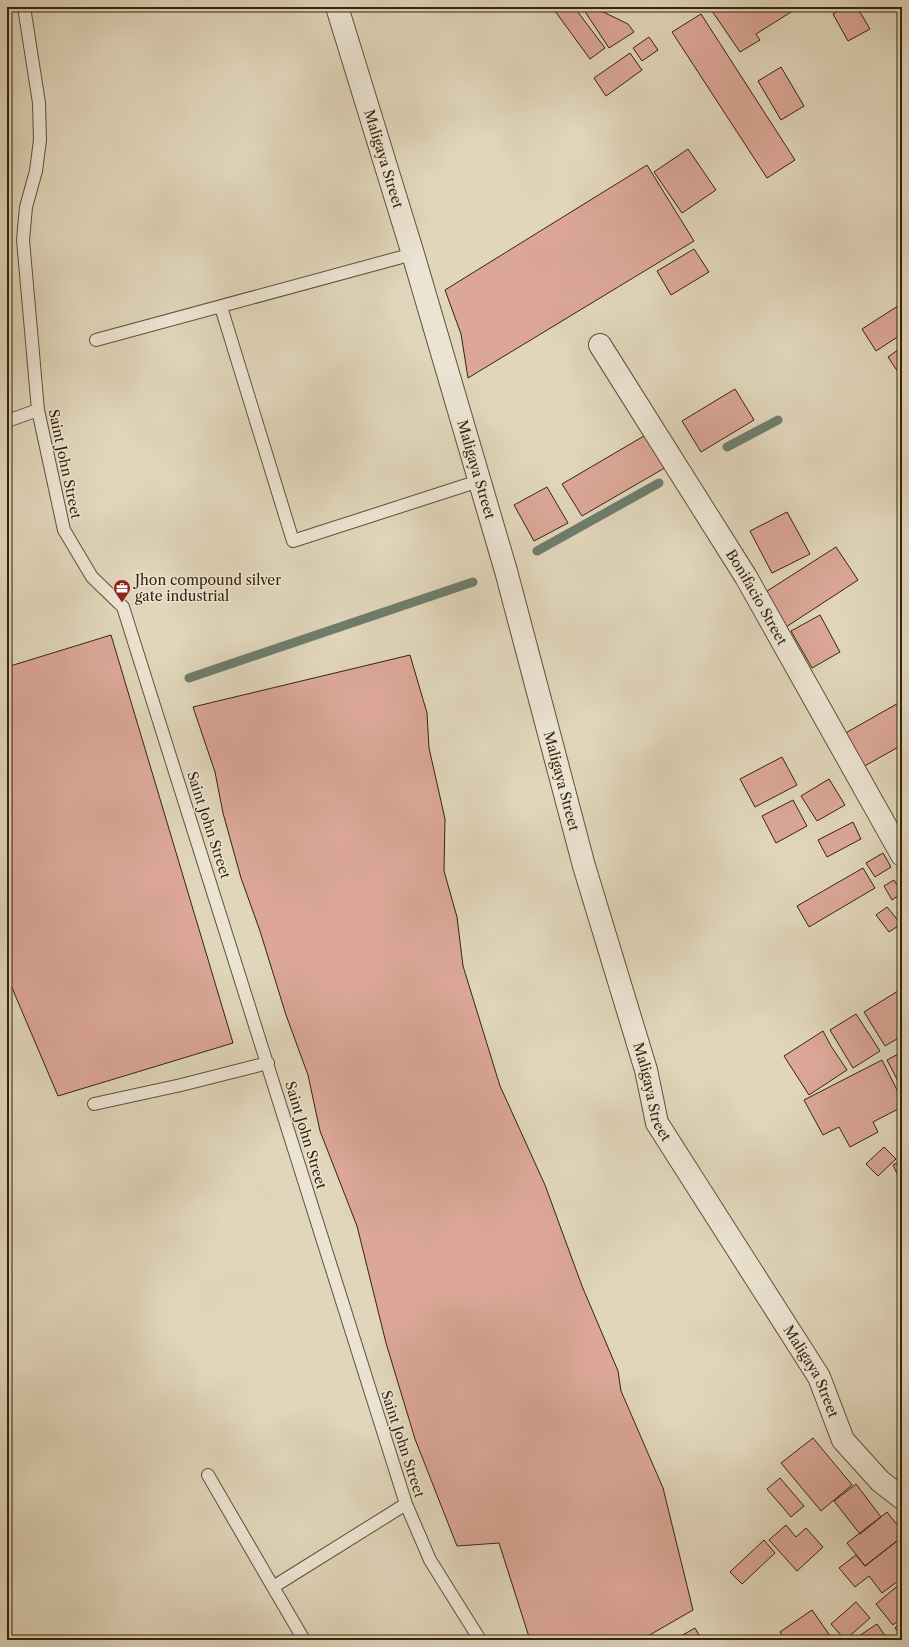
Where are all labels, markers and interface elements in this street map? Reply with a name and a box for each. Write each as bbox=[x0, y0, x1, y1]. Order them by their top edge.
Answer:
street label: Maligaya Street bbox=[360, 107, 407, 211]
street label: Saint John Street bbox=[45, 407, 85, 521]
street label: Maligaya Street bbox=[453, 418, 499, 521]
street label: Bonifacio Street bbox=[722, 546, 791, 648]
place label: Jhon compound silver gate industrial bbox=[133, 571, 281, 605]
office icon: Jhon compound silver gate industrial bbox=[112, 578, 132, 603]
street label: Maligaya Street bbox=[540, 729, 583, 833]
street label: Saint John Street bbox=[183, 769, 235, 881]
street label: Maligaya Street bbox=[629, 1040, 675, 1145]
street label: Saint John Street bbox=[281, 1079, 331, 1191]
street label: Maligaya Street bbox=[779, 1322, 843, 1420]
street label: Saint John Street bbox=[377, 1388, 429, 1500]

